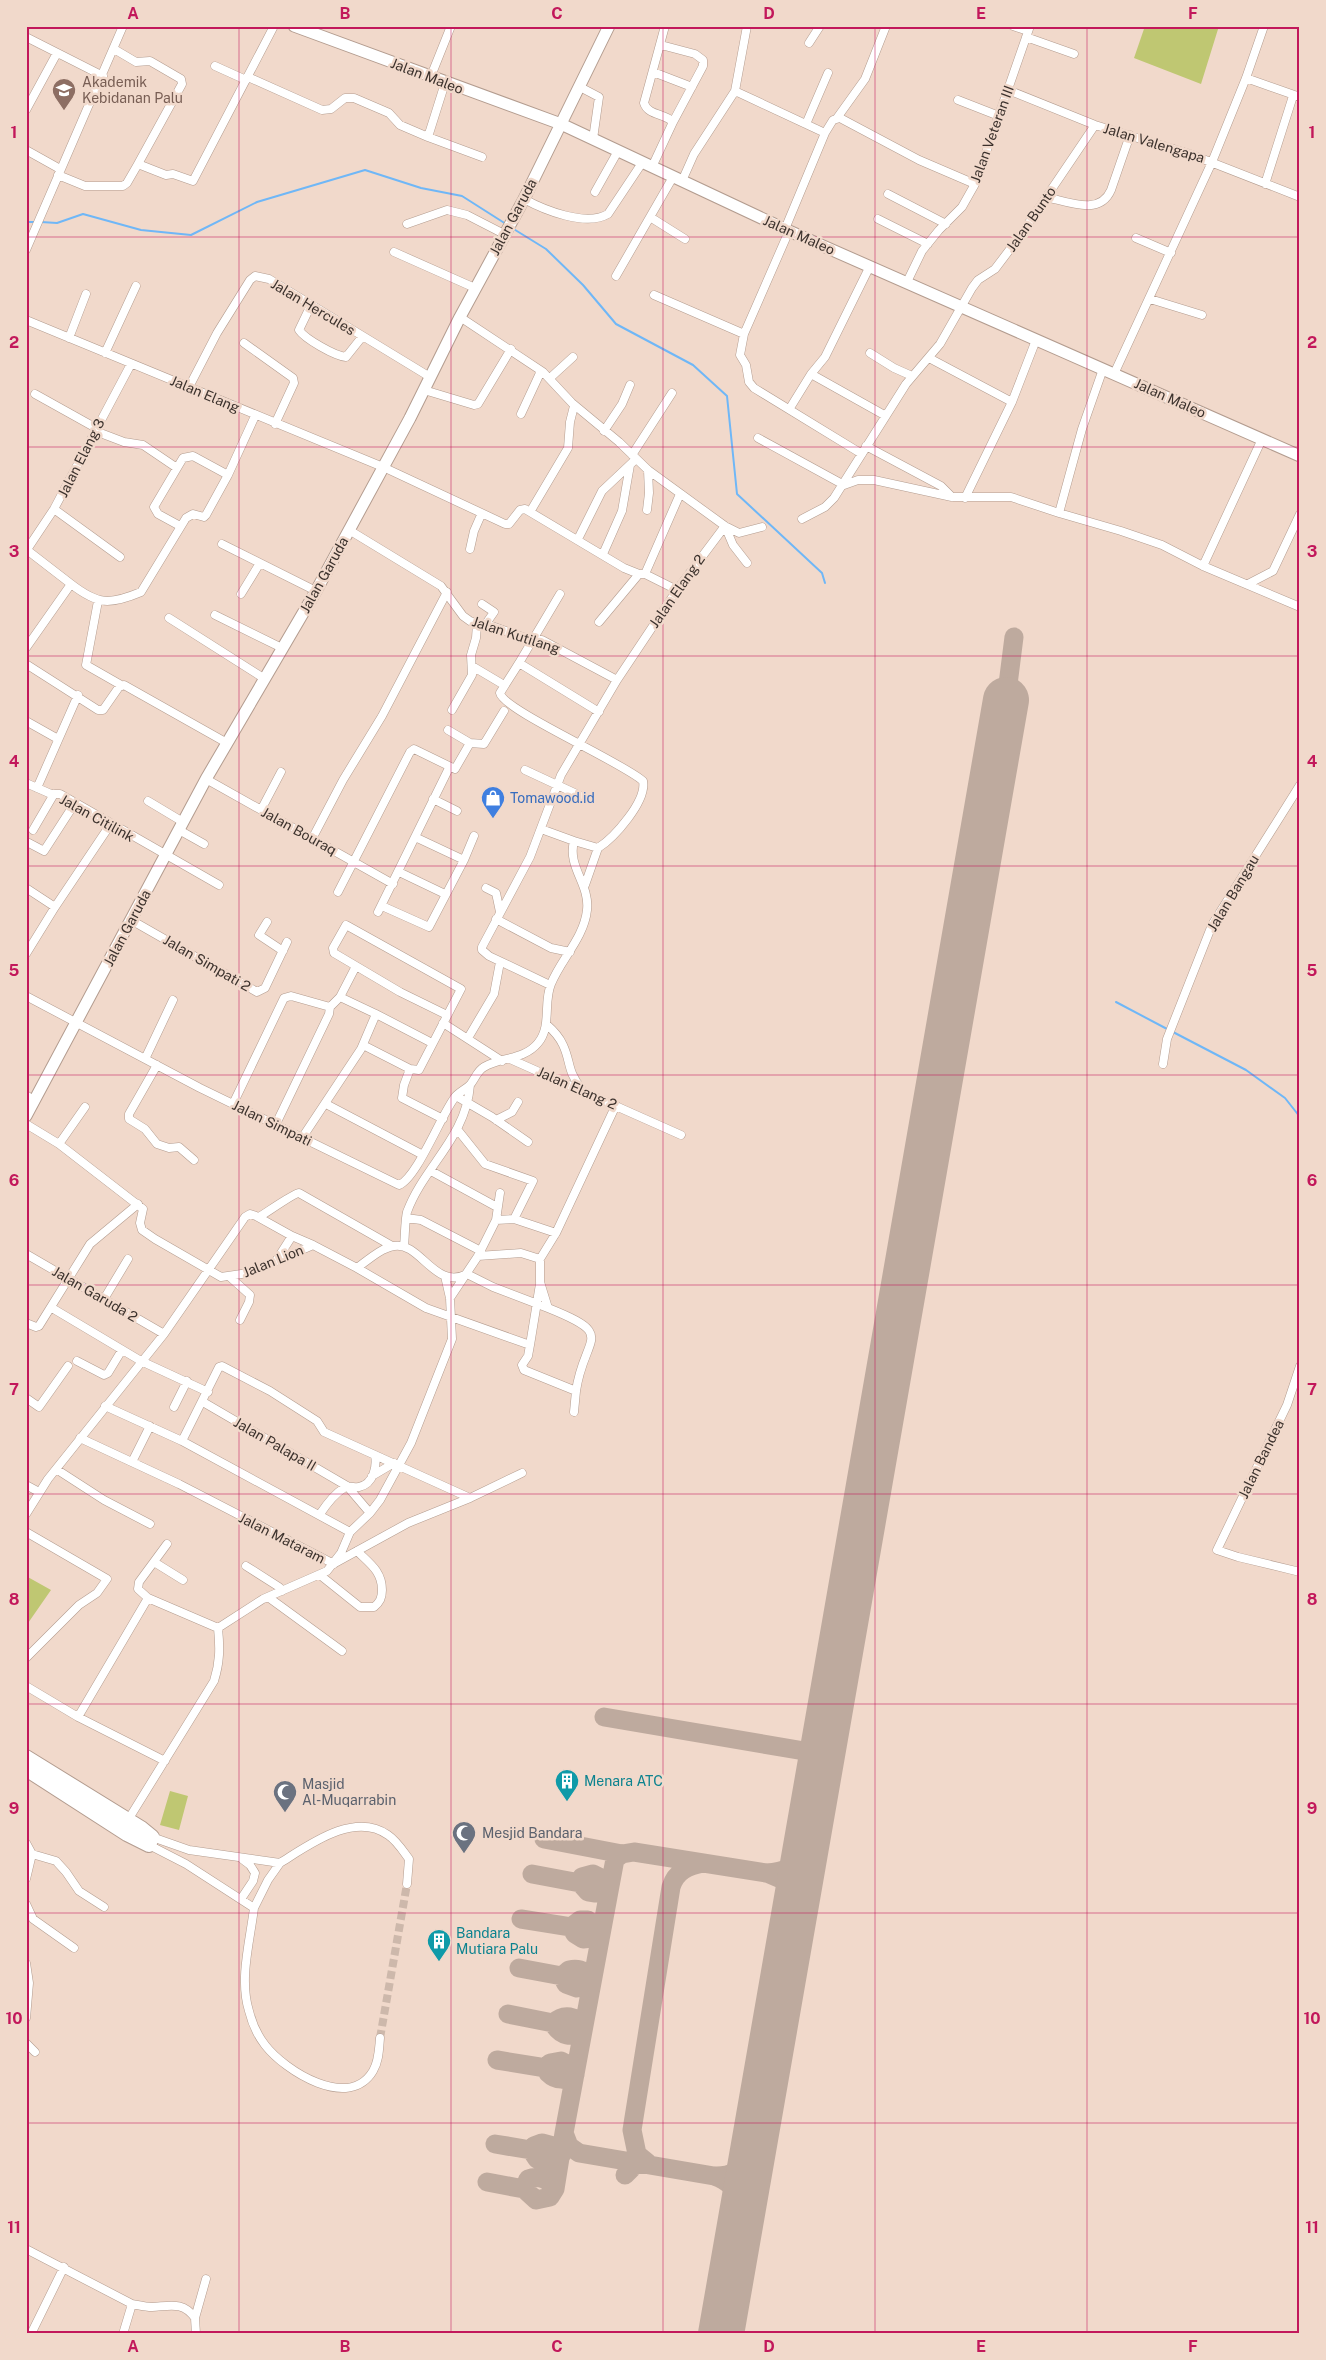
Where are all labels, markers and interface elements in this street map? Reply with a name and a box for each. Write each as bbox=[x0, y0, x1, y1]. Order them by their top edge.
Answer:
text: A bbox=[127, 4, 139, 23]
text: B bbox=[340, 4, 351, 23]
text: C bbox=[551, 4, 563, 23]
text: D bbox=[763, 4, 775, 23]
text: E bbox=[976, 4, 986, 23]
text: F bbox=[1188, 4, 1198, 23]
street label: Jalan Maleo bbox=[388, 55, 466, 97]
place label: Akademik Kebidanan Palu bbox=[82, 74, 183, 106]
school or university icon: Akademik Kebidanan Palu bbox=[51, 77, 77, 111]
street label: Jalan Veteran III bbox=[967, 83, 1017, 185]
street label: Jalan Valengapa bbox=[1101, 120, 1207, 166]
text: 1 bbox=[11, 123, 17, 142]
text: 1 bbox=[1309, 123, 1315, 142]
street label: Jalan Garuda bbox=[486, 176, 540, 258]
street label: Jalan Bunto bbox=[1003, 184, 1059, 254]
street label: Jalan Maleo bbox=[761, 212, 837, 258]
street label: Jalan Hercules bbox=[268, 276, 358, 338]
text: 2 bbox=[9, 333, 19, 352]
text: 2 bbox=[1307, 333, 1317, 352]
street label: Jalan Elang bbox=[168, 372, 242, 416]
street label: Jalan Maleo bbox=[1132, 375, 1208, 421]
street label: Jalan Elang 3 bbox=[54, 416, 108, 500]
street label: Jalan Garuda bbox=[297, 534, 351, 616]
text: 3 bbox=[9, 542, 19, 561]
text: 3 bbox=[1307, 542, 1317, 561]
street label: Jalan Elang 2 bbox=[646, 551, 708, 631]
street label: Jalan Kutilang bbox=[470, 613, 562, 657]
text: 4 bbox=[9, 752, 20, 771]
text: 4 bbox=[1307, 752, 1318, 771]
shop icon: Tomawood.id bbox=[480, 785, 506, 819]
place label: Tomawood.id bbox=[510, 790, 595, 806]
street label: Jalan Citilink bbox=[57, 791, 137, 845]
street label: Jalan Bouraq bbox=[259, 804, 339, 858]
street label: Jalan Bangau bbox=[1204, 852, 1262, 934]
street label: Jalan Garuda bbox=[100, 887, 154, 969]
street label: Jalan Simpati 2 bbox=[161, 932, 253, 994]
text: 5 bbox=[9, 961, 20, 980]
text: 5 bbox=[1307, 961, 1318, 980]
street label: Jalan Elang 2 bbox=[535, 1063, 619, 1113]
street label: Jalan Simpati bbox=[230, 1097, 314, 1149]
text: 6 bbox=[9, 1171, 19, 1190]
text: 6 bbox=[1307, 1171, 1317, 1190]
street label: Jalan Lion bbox=[240, 1242, 306, 1280]
street label: Jalan Garuda 2 bbox=[49, 1263, 141, 1325]
text: 7 bbox=[9, 1380, 19, 1399]
text: 7 bbox=[1307, 1380, 1317, 1399]
street label: Jalan Palapa II bbox=[231, 1414, 319, 1474]
street label: Jalan Bandea bbox=[1235, 1417, 1287, 1501]
street label: Jalan Mataram bbox=[236, 1509, 328, 1567]
text: 8 bbox=[9, 1590, 20, 1609]
text: 8 bbox=[1307, 1590, 1318, 1609]
building icon: Menara ATC bbox=[554, 1768, 580, 1802]
place label: Menara ATC bbox=[584, 1773, 663, 1789]
place label: Masjid Al-Muqarrabin bbox=[302, 1776, 396, 1808]
mosque icon: Masjid Al-Muqarrabin bbox=[272, 1779, 298, 1813]
text: 9 bbox=[9, 1799, 19, 1818]
text: 9 bbox=[1307, 1799, 1317, 1818]
mosque icon: Mesjid Bandara bbox=[451, 1820, 477, 1854]
place label: Mesjid Bandara bbox=[482, 1825, 583, 1841]
place label: Bandara Mutiara Palu bbox=[456, 1925, 538, 1957]
building icon: Bandara Mutiara Palu bbox=[426, 1928, 452, 1962]
text: 10 bbox=[5, 2009, 23, 2028]
text: 10 bbox=[1303, 2009, 1321, 2028]
text: 11 bbox=[7, 2218, 21, 2237]
text: 11 bbox=[1305, 2218, 1319, 2237]
text: A bbox=[127, 2337, 139, 2356]
text: B bbox=[340, 2337, 351, 2356]
text: C bbox=[551, 2337, 563, 2356]
text: D bbox=[763, 2337, 775, 2356]
text: E bbox=[976, 2337, 986, 2356]
text: F bbox=[1188, 2337, 1198, 2356]

